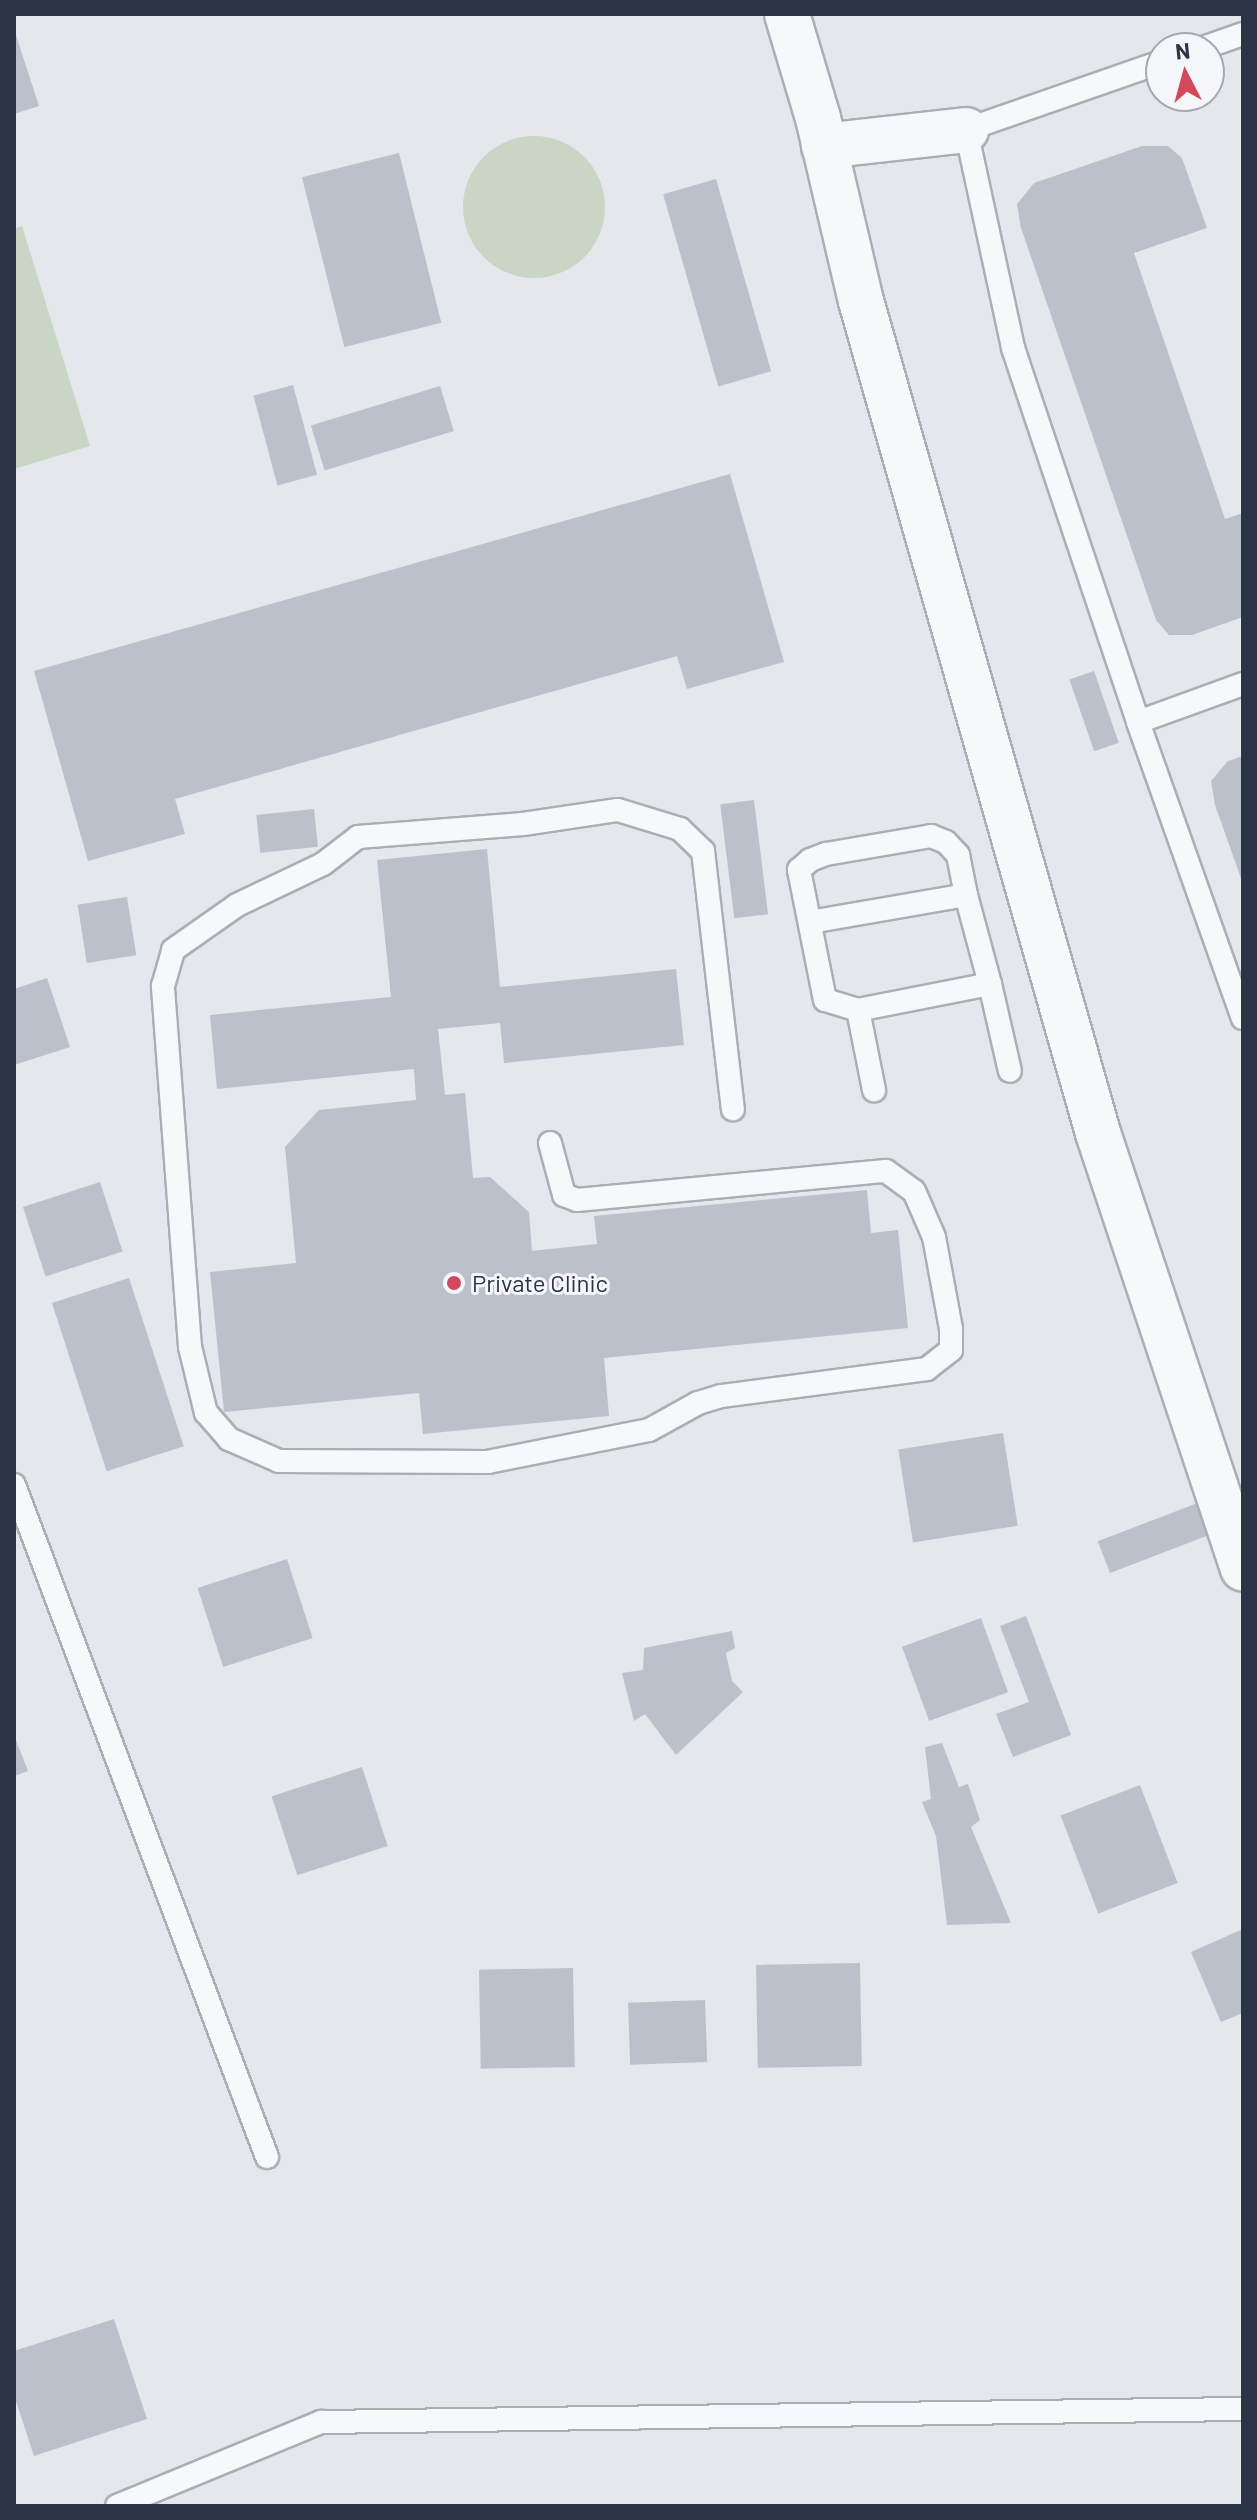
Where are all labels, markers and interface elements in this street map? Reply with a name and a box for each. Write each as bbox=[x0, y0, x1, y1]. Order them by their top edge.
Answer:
north arrow bbox=[1145, 32, 1225, 112]
text: N bbox=[1174, 36, 1191, 64]
place label: Private Clinic bbox=[472, 1269, 608, 1297]
marker: Private Clinic bbox=[443, 1272, 465, 1294]

